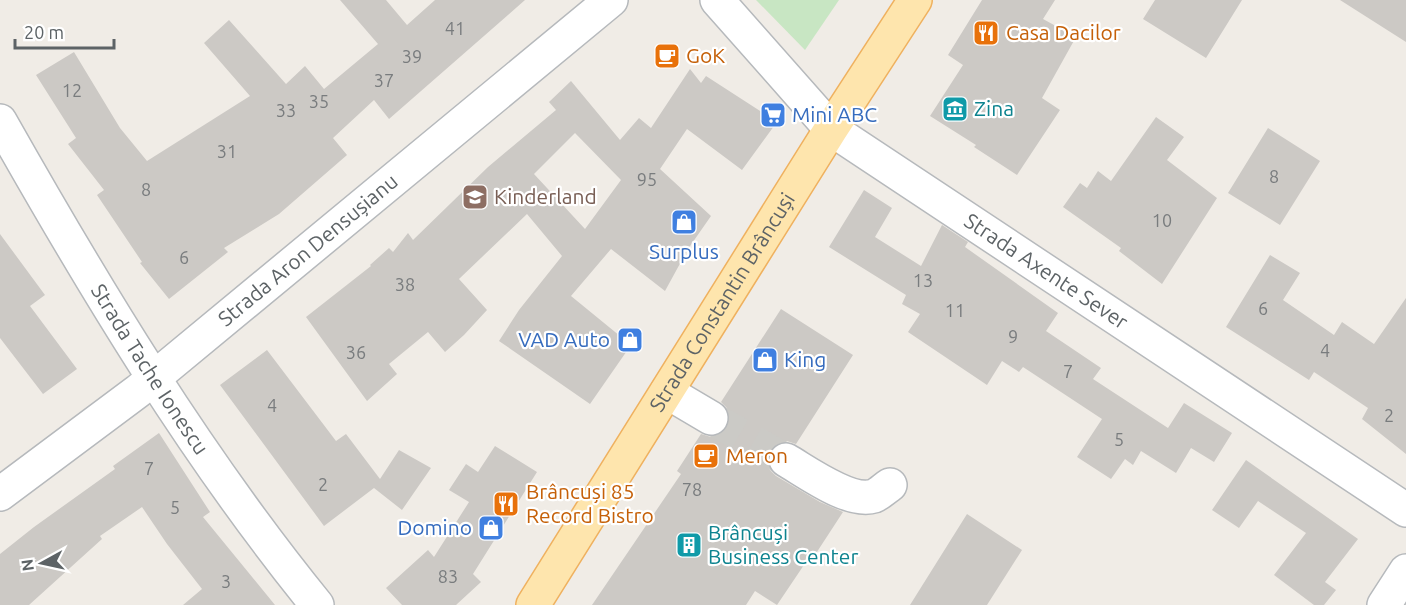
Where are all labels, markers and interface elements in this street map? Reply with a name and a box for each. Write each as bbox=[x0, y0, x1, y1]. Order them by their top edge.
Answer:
scale bar bbox=[15, 12, 114, 50]
house number: 41 bbox=[445, 18, 465, 38]
restaurant icon: Casa Dacilor bbox=[971, 18, 1001, 48]
place label: Casa Dacilor bbox=[1006, 20, 1121, 44]
text: 20 m bbox=[24, 22, 64, 42]
cafe icon: GoK bbox=[652, 41, 682, 71]
place label: GoK bbox=[686, 43, 725, 67]
house number: 39 bbox=[402, 46, 422, 66]
house number: 37 bbox=[374, 70, 394, 90]
house number: 12 bbox=[62, 80, 82, 100]
house number: 35 bbox=[309, 91, 329, 111]
museum icon: Zina bbox=[940, 94, 970, 124]
place label: Zina bbox=[974, 96, 1014, 120]
house number: 33 bbox=[276, 100, 296, 120]
supermarket icon: Mini ABC bbox=[758, 100, 788, 130]
place label: Mini ABC bbox=[792, 102, 877, 126]
house number: 31 bbox=[217, 141, 237, 161]
house number: 8 bbox=[1269, 166, 1279, 186]
street label: Strada Aron Densușianu bbox=[213, 169, 402, 331]
house number: 95 bbox=[637, 169, 657, 189]
house number: 8 bbox=[141, 179, 151, 199]
school or university icon: Kinderland bbox=[460, 182, 490, 212]
place label: Kinderland bbox=[494, 184, 597, 208]
street label: Strada Constantin Brâncuși bbox=[644, 188, 799, 416]
shop icon: Surplus bbox=[669, 207, 699, 237]
street label: Strada Axente Sever bbox=[960, 208, 1133, 333]
house number: 10 bbox=[1152, 210, 1172, 230]
place label: Surplus bbox=[649, 239, 719, 263]
house number: 6 bbox=[179, 247, 189, 267]
house number: 13 bbox=[913, 270, 933, 290]
house number: 38 bbox=[395, 274, 415, 294]
street label: Strada Tache Ionescu bbox=[87, 279, 214, 459]
house number: 6 bbox=[1258, 298, 1268, 318]
house number: 11 bbox=[945, 300, 965, 320]
shop icon: VAD Auto bbox=[615, 325, 645, 355]
house number: 9 bbox=[1008, 326, 1018, 346]
place label: VAD Auto bbox=[518, 327, 610, 351]
house number: 4 bbox=[1320, 340, 1330, 360]
house number: 36 bbox=[346, 342, 366, 362]
shop icon: King bbox=[750, 345, 780, 375]
place label: King bbox=[784, 347, 826, 371]
house number: 7 bbox=[1063, 361, 1073, 381]
house number: 4 bbox=[267, 395, 277, 415]
house number: 2 bbox=[1384, 405, 1394, 425]
house number: 5 bbox=[1114, 429, 1124, 449]
cafe icon: Meron bbox=[691, 441, 721, 471]
place label: Meron bbox=[726, 443, 788, 467]
house number: 7 bbox=[144, 458, 154, 478]
house number: 2 bbox=[318, 474, 328, 494]
place label: Brâncuși 85 Record Bistro bbox=[526, 479, 654, 527]
house number: 78 bbox=[682, 479, 702, 499]
restaurant icon: Brâncuși 85 Record Bistro bbox=[491, 489, 521, 519]
house number: 5 bbox=[170, 497, 180, 517]
shop icon: Domino bbox=[476, 513, 506, 543]
place label: Domino bbox=[397, 515, 472, 539]
place label: Brâncuși Business Center bbox=[708, 520, 858, 568]
building icon: Brâncuși Business Center bbox=[674, 530, 704, 560]
north arrow bbox=[12, 533, 72, 593]
text: N bbox=[17, 558, 37, 572]
house number: 83 bbox=[438, 566, 458, 586]
house number: 3 bbox=[221, 571, 231, 591]

